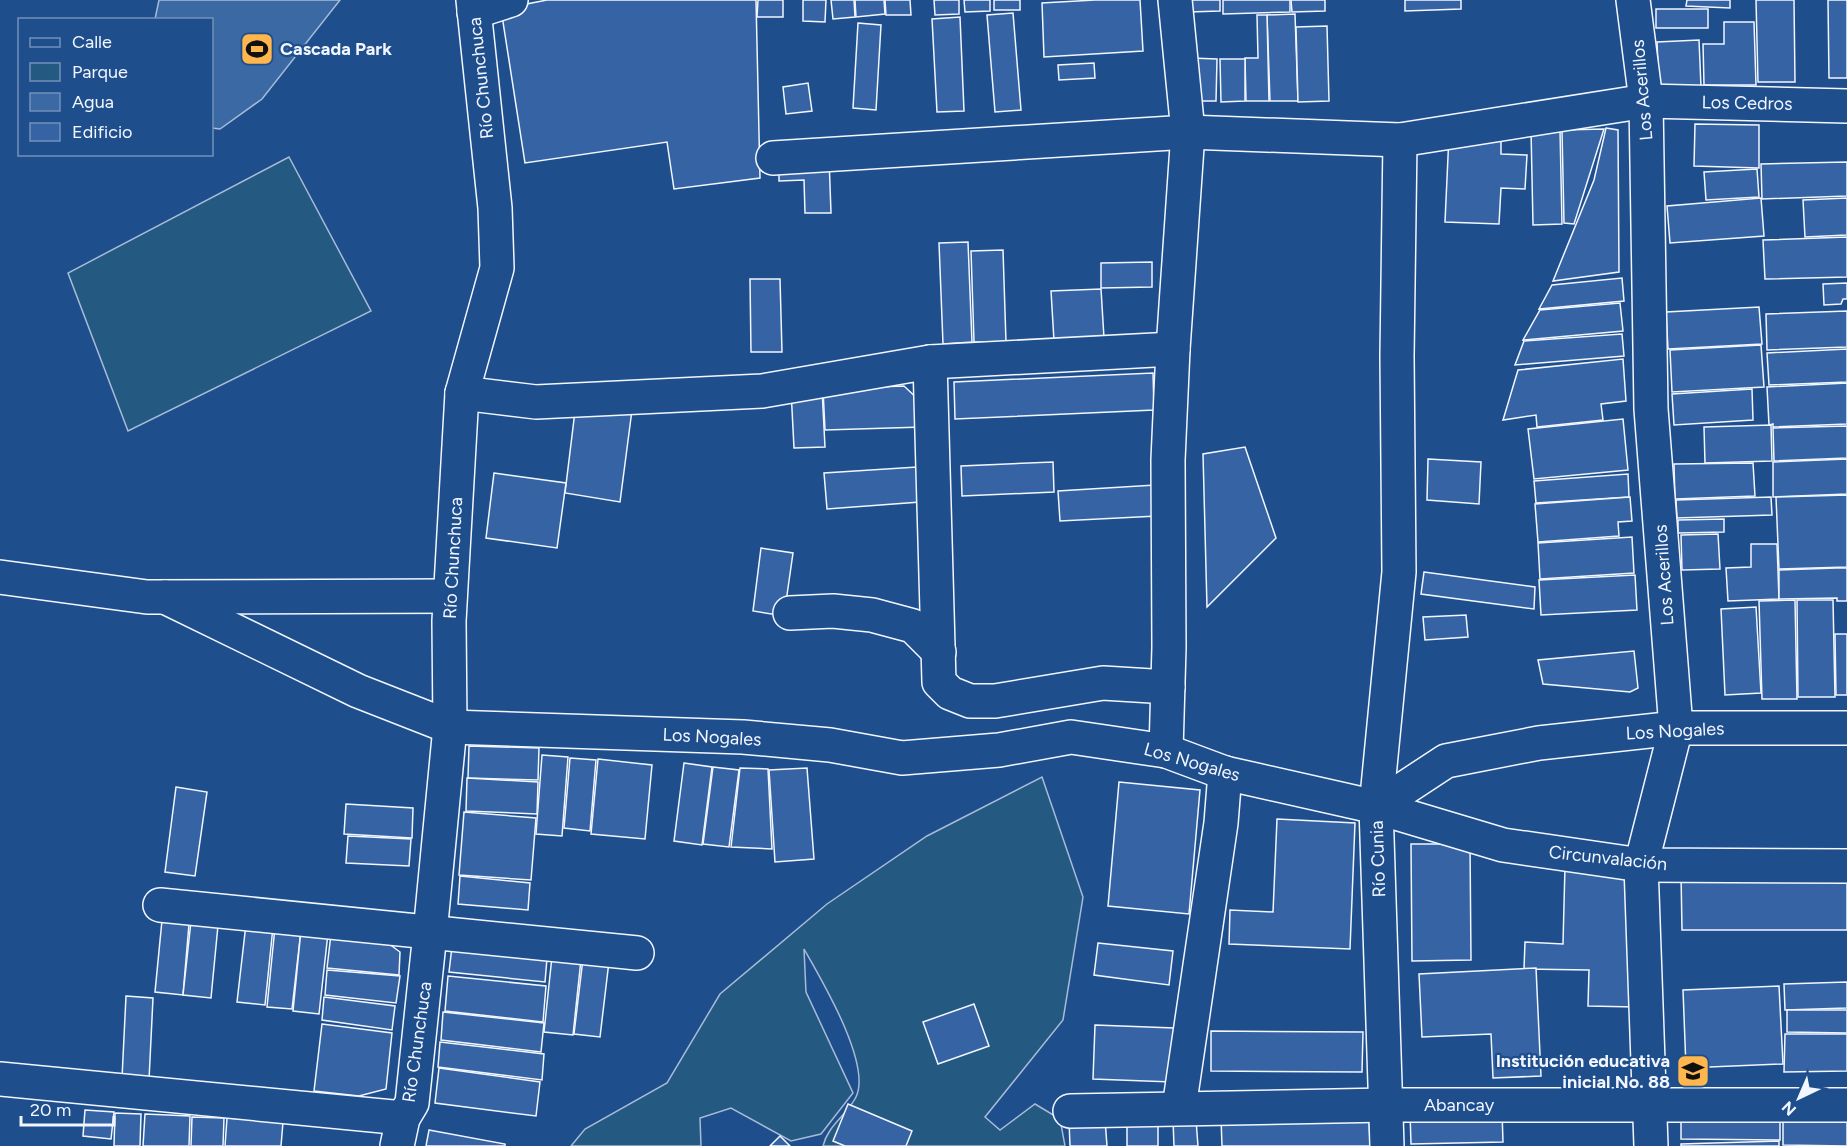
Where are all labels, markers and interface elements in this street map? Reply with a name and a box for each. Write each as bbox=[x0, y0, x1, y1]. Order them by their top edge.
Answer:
street label: Río Chunchuca bbox=[464, 16, 498, 140]
legend bbox=[18, 18, 213, 156]
text: Calle bbox=[72, 31, 112, 53]
sports icon: Cascada Park bbox=[239, 31, 275, 67]
place label: Cascada Park bbox=[280, 38, 392, 60]
street label: Los Acerillos bbox=[1627, 39, 1657, 141]
text: Parque bbox=[72, 61, 128, 83]
text: Agua bbox=[72, 91, 114, 113]
street label: Los Cedros bbox=[1701, 91, 1793, 115]
text: Edificio bbox=[72, 121, 133, 143]
street label: Río Chunchuca bbox=[439, 496, 467, 620]
street label: Los Acerillos bbox=[1649, 524, 1679, 626]
street label: Los Nogales bbox=[1625, 717, 1725, 745]
street label: Los Nogales bbox=[662, 723, 762, 751]
street label: Los Nogales bbox=[1141, 738, 1243, 786]
street label: Río Cunia bbox=[1366, 820, 1390, 898]
street label: Circunvalación bbox=[1548, 841, 1668, 875]
street label: Río Chunchuca bbox=[398, 980, 436, 1104]
place label: Institución educativa inicial No. 88 bbox=[1496, 1050, 1670, 1093]
school or university icon: Institución educativa inicial No. 88 bbox=[1675, 1053, 1711, 1089]
north arrow bbox=[1769, 1068, 1829, 1128]
scale bar bbox=[21, 1089, 114, 1127]
street label: Abancay bbox=[1424, 1094, 1495, 1116]
text: N bbox=[1778, 1097, 1800, 1120]
text: 20 m bbox=[30, 1099, 71, 1121]

